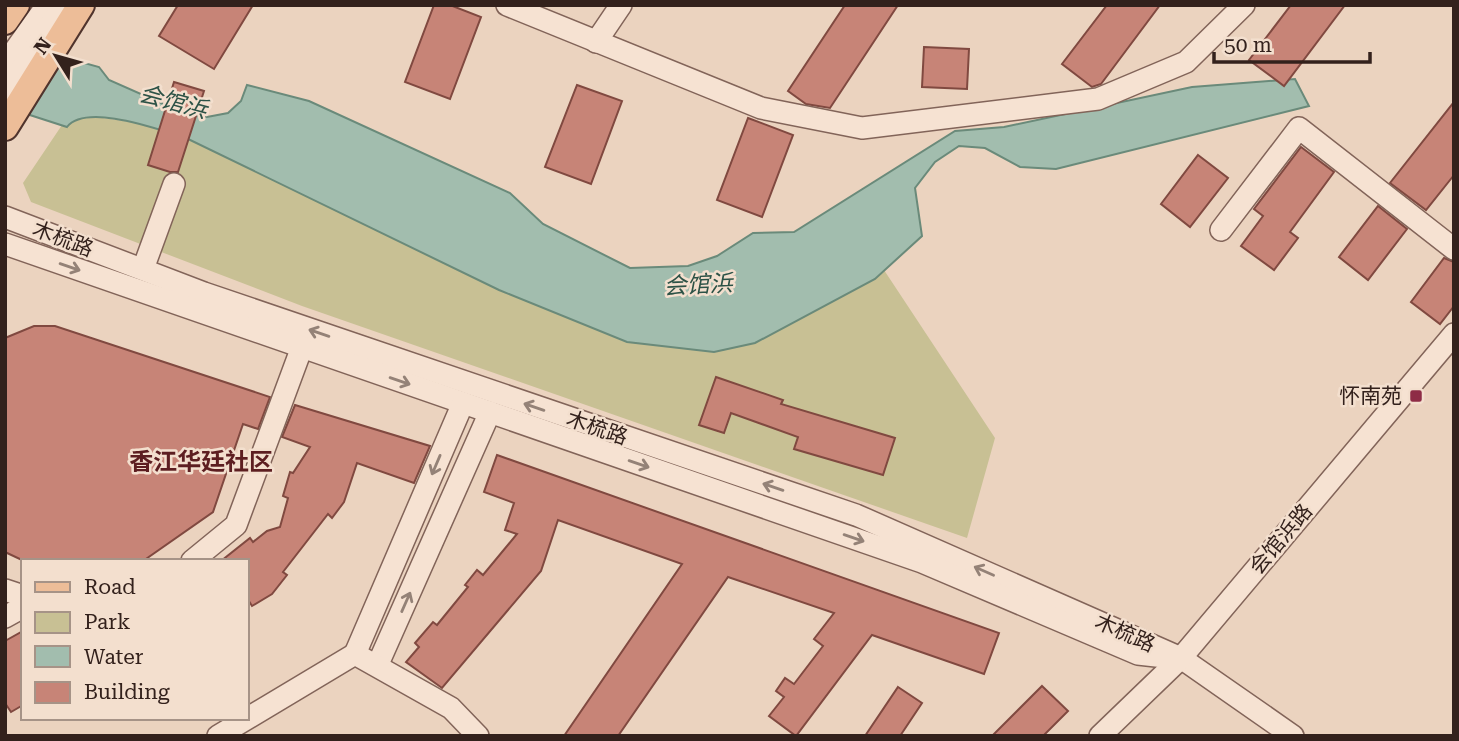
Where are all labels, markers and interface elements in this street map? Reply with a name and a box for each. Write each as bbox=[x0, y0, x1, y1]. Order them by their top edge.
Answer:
north arrow bbox=[21, 21, 91, 91]
scale bar bbox=[1214, 21, 1370, 65]
text: N bbox=[29, 33, 57, 59]
text: 50 m bbox=[1224, 33, 1272, 57]
water label: 会馆浜 bbox=[136, 80, 212, 124]
street label: 木梳路 bbox=[29, 217, 97, 261]
one-way arrow bbox=[58, 262, 80, 274]
water label: 会馆浜 bbox=[663, 270, 735, 300]
one-way arrow bbox=[308, 326, 330, 338]
one-way arrow bbox=[389, 376, 411, 388]
place label: 怀南苑 bbox=[1339, 384, 1402, 408]
marker: 怀南苑 bbox=[1408, 388, 1424, 404]
one-way arrow bbox=[523, 400, 545, 412]
street label: 木梳路 bbox=[563, 406, 631, 450]
district label: 香江华廷社区 bbox=[129, 448, 273, 476]
one-way arrow bbox=[429, 454, 442, 476]
one-way arrow bbox=[627, 459, 649, 471]
one-way arrow bbox=[762, 480, 784, 492]
street label: 会馆浜路 bbox=[1245, 499, 1317, 579]
one-way arrow bbox=[842, 533, 864, 545]
legend bbox=[21, 559, 248, 720]
one-way arrow bbox=[974, 564, 995, 577]
text: Road bbox=[84, 575, 136, 599]
one-way arrow bbox=[400, 592, 413, 613]
street label: 木梳路 bbox=[1091, 609, 1159, 657]
text: Park bbox=[84, 610, 130, 634]
text: Water bbox=[84, 645, 144, 669]
text: Building bbox=[84, 680, 170, 704]

